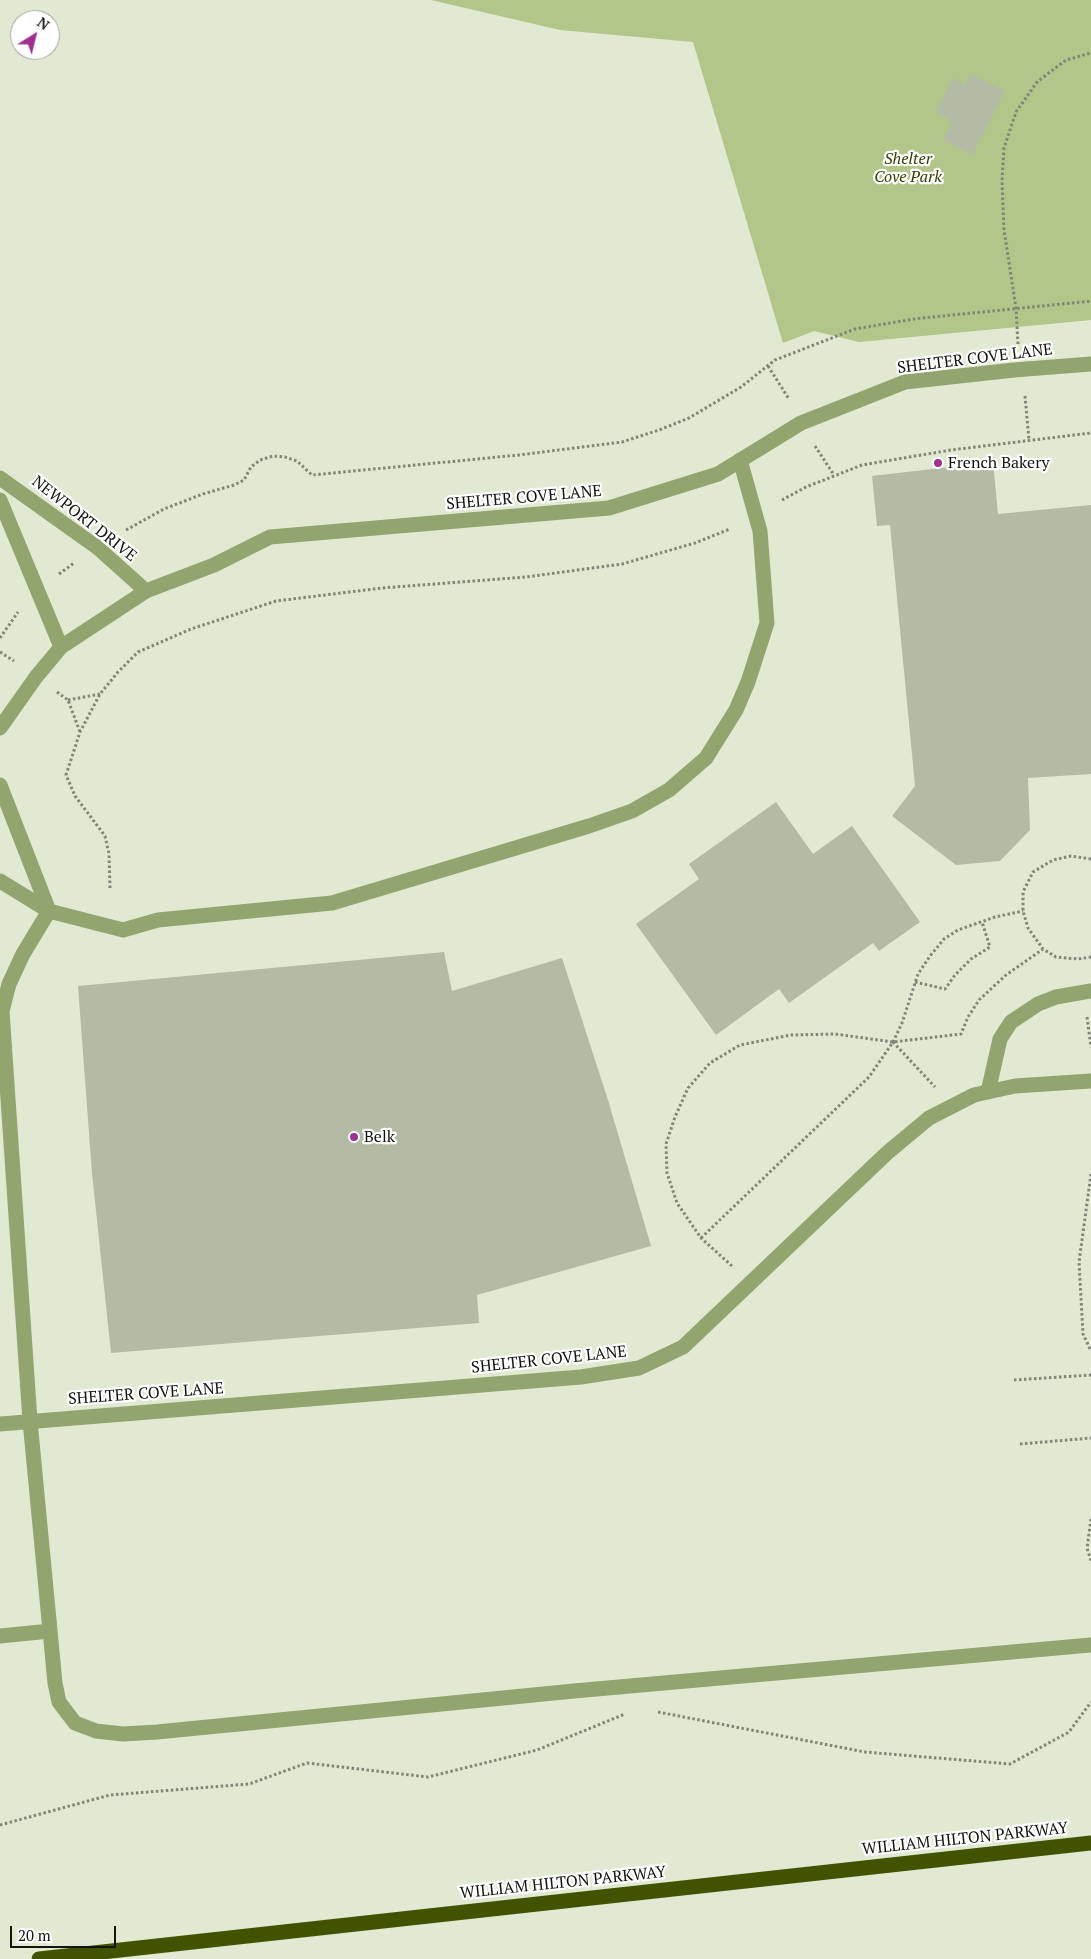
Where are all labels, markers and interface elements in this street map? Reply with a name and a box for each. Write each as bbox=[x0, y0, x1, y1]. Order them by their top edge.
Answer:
north arrow bbox=[10, 10, 60, 60]
text: N bbox=[34, 12, 53, 34]
park label: Shelter Cove Park bbox=[874, 149, 942, 187]
street label: SHELTER COVE LANE bbox=[896, 340, 1054, 378]
place label: French Bakery bbox=[948, 453, 1050, 473]
marker: French Bakery bbox=[932, 457, 944, 469]
street label: NEWPORT DRIVE bbox=[28, 472, 140, 566]
street label: SHELTER COVE LANE bbox=[445, 482, 603, 514]
place label: Belk bbox=[364, 1127, 395, 1147]
marker: Belk bbox=[348, 1131, 360, 1143]
street label: SHELTER COVE LANE bbox=[470, 1342, 628, 1378]
street label: SHELTER COVE LANE bbox=[67, 1379, 225, 1409]
street label: WILLIAM HILTON PARKWAY bbox=[861, 1819, 1069, 1859]
street label: WILLIAM HILTON PARKWAY bbox=[459, 1863, 667, 1903]
scale bar bbox=[12, 1916, 119, 1948]
text: 20 m bbox=[18, 1925, 51, 1945]

